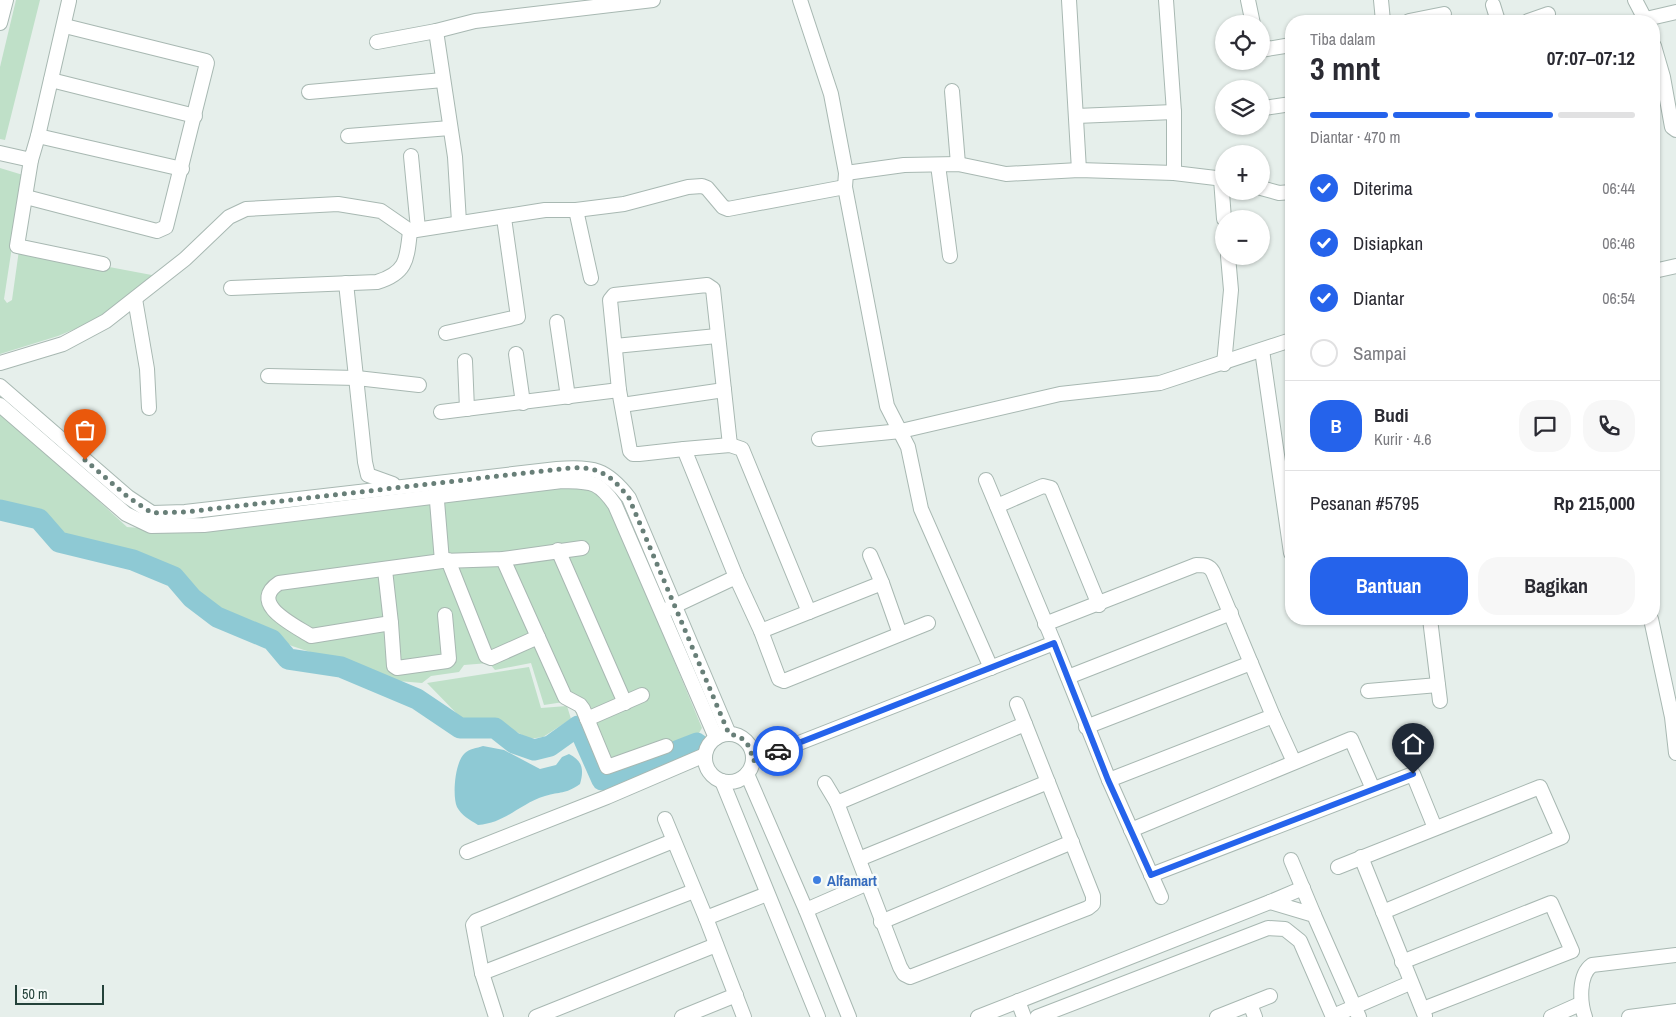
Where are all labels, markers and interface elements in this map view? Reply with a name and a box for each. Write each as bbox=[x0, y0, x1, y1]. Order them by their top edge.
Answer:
map controls bbox=[1215, 15, 1270, 265]
button: locate bbox=[1215, 15, 1270, 70]
text: Tiba dalam bbox=[1310, 28, 1375, 50]
text: 07:07–07:12 bbox=[1547, 45, 1635, 71]
text: 3 mnt bbox=[1310, 47, 1380, 90]
button: layers bbox=[1215, 80, 1270, 135]
text: Diantar · 470 m bbox=[1310, 126, 1400, 148]
button: + bbox=[1215, 145, 1270, 200]
icon: check bbox=[1310, 174, 1338, 202]
text: Diterima bbox=[1353, 175, 1413, 201]
text: 06:44 bbox=[1602, 177, 1635, 199]
button: − bbox=[1215, 210, 1270, 265]
icon: check bbox=[1310, 229, 1338, 257]
text: Disiapkan bbox=[1353, 230, 1423, 256]
text: 06:46 bbox=[1602, 232, 1635, 254]
icon: check bbox=[1310, 284, 1338, 312]
text: Diantar bbox=[1353, 285, 1404, 311]
text: 06:54 bbox=[1602, 287, 1635, 309]
text: Sampai bbox=[1353, 340, 1407, 366]
button: chat bbox=[1519, 400, 1571, 452]
button: phone bbox=[1583, 400, 1635, 452]
text: Budi bbox=[1374, 402, 1409, 428]
pin bbox=[64, 409, 106, 460]
text: B bbox=[1330, 413, 1342, 439]
icon: bag bbox=[71, 416, 99, 444]
text: Kurir · 4.6 bbox=[1374, 428, 1432, 450]
text: Pesanan #5795 bbox=[1310, 490, 1419, 516]
text: Rp 215,000 bbox=[1554, 490, 1635, 516]
button: Bantuan bbox=[1310, 557, 1468, 615]
button: Bagikan bbox=[1478, 557, 1635, 615]
pin bbox=[1392, 723, 1434, 774]
courier bbox=[753, 726, 803, 776]
icon: home bbox=[1399, 730, 1427, 758]
icon: car bbox=[764, 737, 792, 765]
place label: Alfamart bbox=[827, 870, 877, 891]
marker: Alfamart bbox=[811, 874, 823, 886]
scale bar bbox=[15, 982, 104, 1005]
text: 50 m bbox=[22, 985, 48, 1003]

